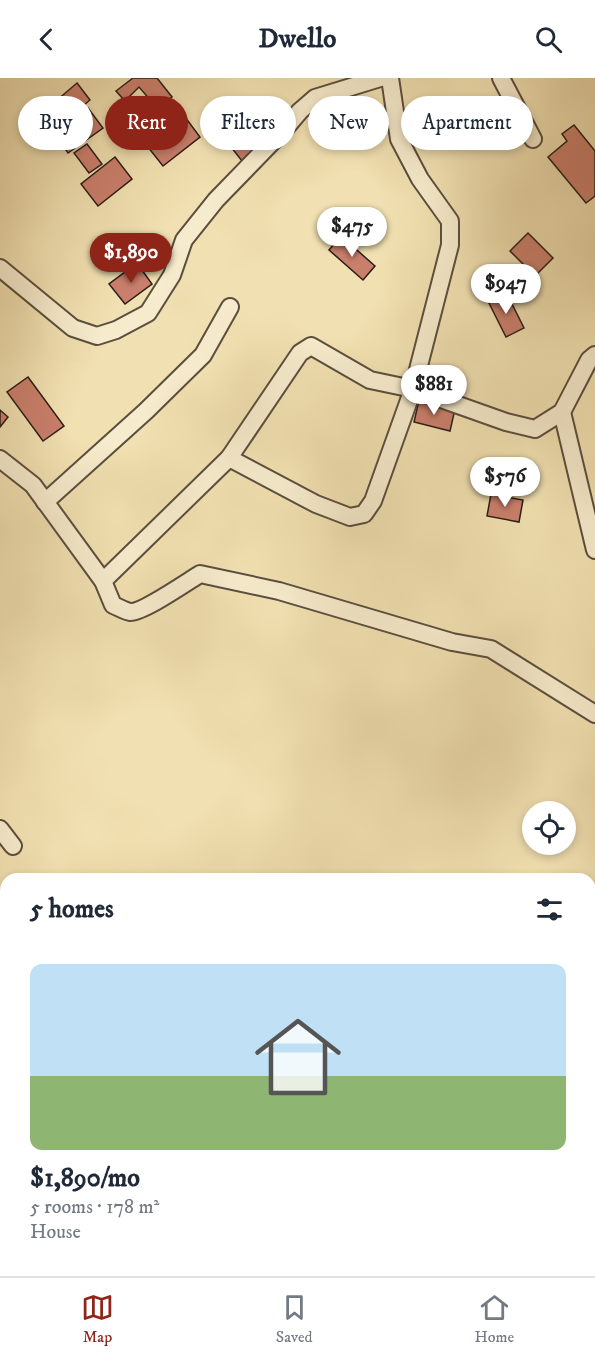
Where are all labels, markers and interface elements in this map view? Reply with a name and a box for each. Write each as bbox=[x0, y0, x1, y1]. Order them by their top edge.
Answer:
text: Dwello bbox=[259, 22, 336, 56]
icon: back bbox=[30, 23, 63, 56]
icon: search bbox=[532, 23, 565, 56]
chip: Buy bbox=[18, 96, 93, 150]
chip: Rent bbox=[105, 96, 188, 150]
chip: Filters bbox=[200, 96, 296, 150]
chip: New bbox=[308, 96, 389, 150]
chip: Apartment bbox=[401, 96, 533, 150]
pin: $475 bbox=[316, 207, 388, 258]
text: $475 bbox=[331, 214, 373, 239]
pin: $1,890 bbox=[82, 233, 180, 284]
text: $1,890 bbox=[104, 240, 158, 265]
pin: $947 bbox=[470, 264, 542, 315]
text: $947 bbox=[485, 271, 527, 296]
pin: $881 bbox=[398, 365, 470, 416]
text: $881 bbox=[415, 372, 453, 397]
pin: $576 bbox=[469, 457, 541, 508]
text: $576 bbox=[484, 464, 526, 489]
map controls bbox=[522, 801, 576, 855]
button: locate bbox=[522, 801, 576, 855]
text: 5 homes bbox=[30, 893, 114, 926]
icon: filters bbox=[533, 893, 566, 926]
icon: home bbox=[244, 1003, 352, 1111]
text: $1,890/mo bbox=[30, 1162, 140, 1195]
text: 5 rooms · 178 m² bbox=[30, 1195, 159, 1220]
text: House bbox=[30, 1220, 81, 1245]
tab: Map bbox=[81, 1291, 114, 1347]
tab: Saved bbox=[276, 1291, 313, 1347]
tab: Home bbox=[474, 1291, 514, 1347]

